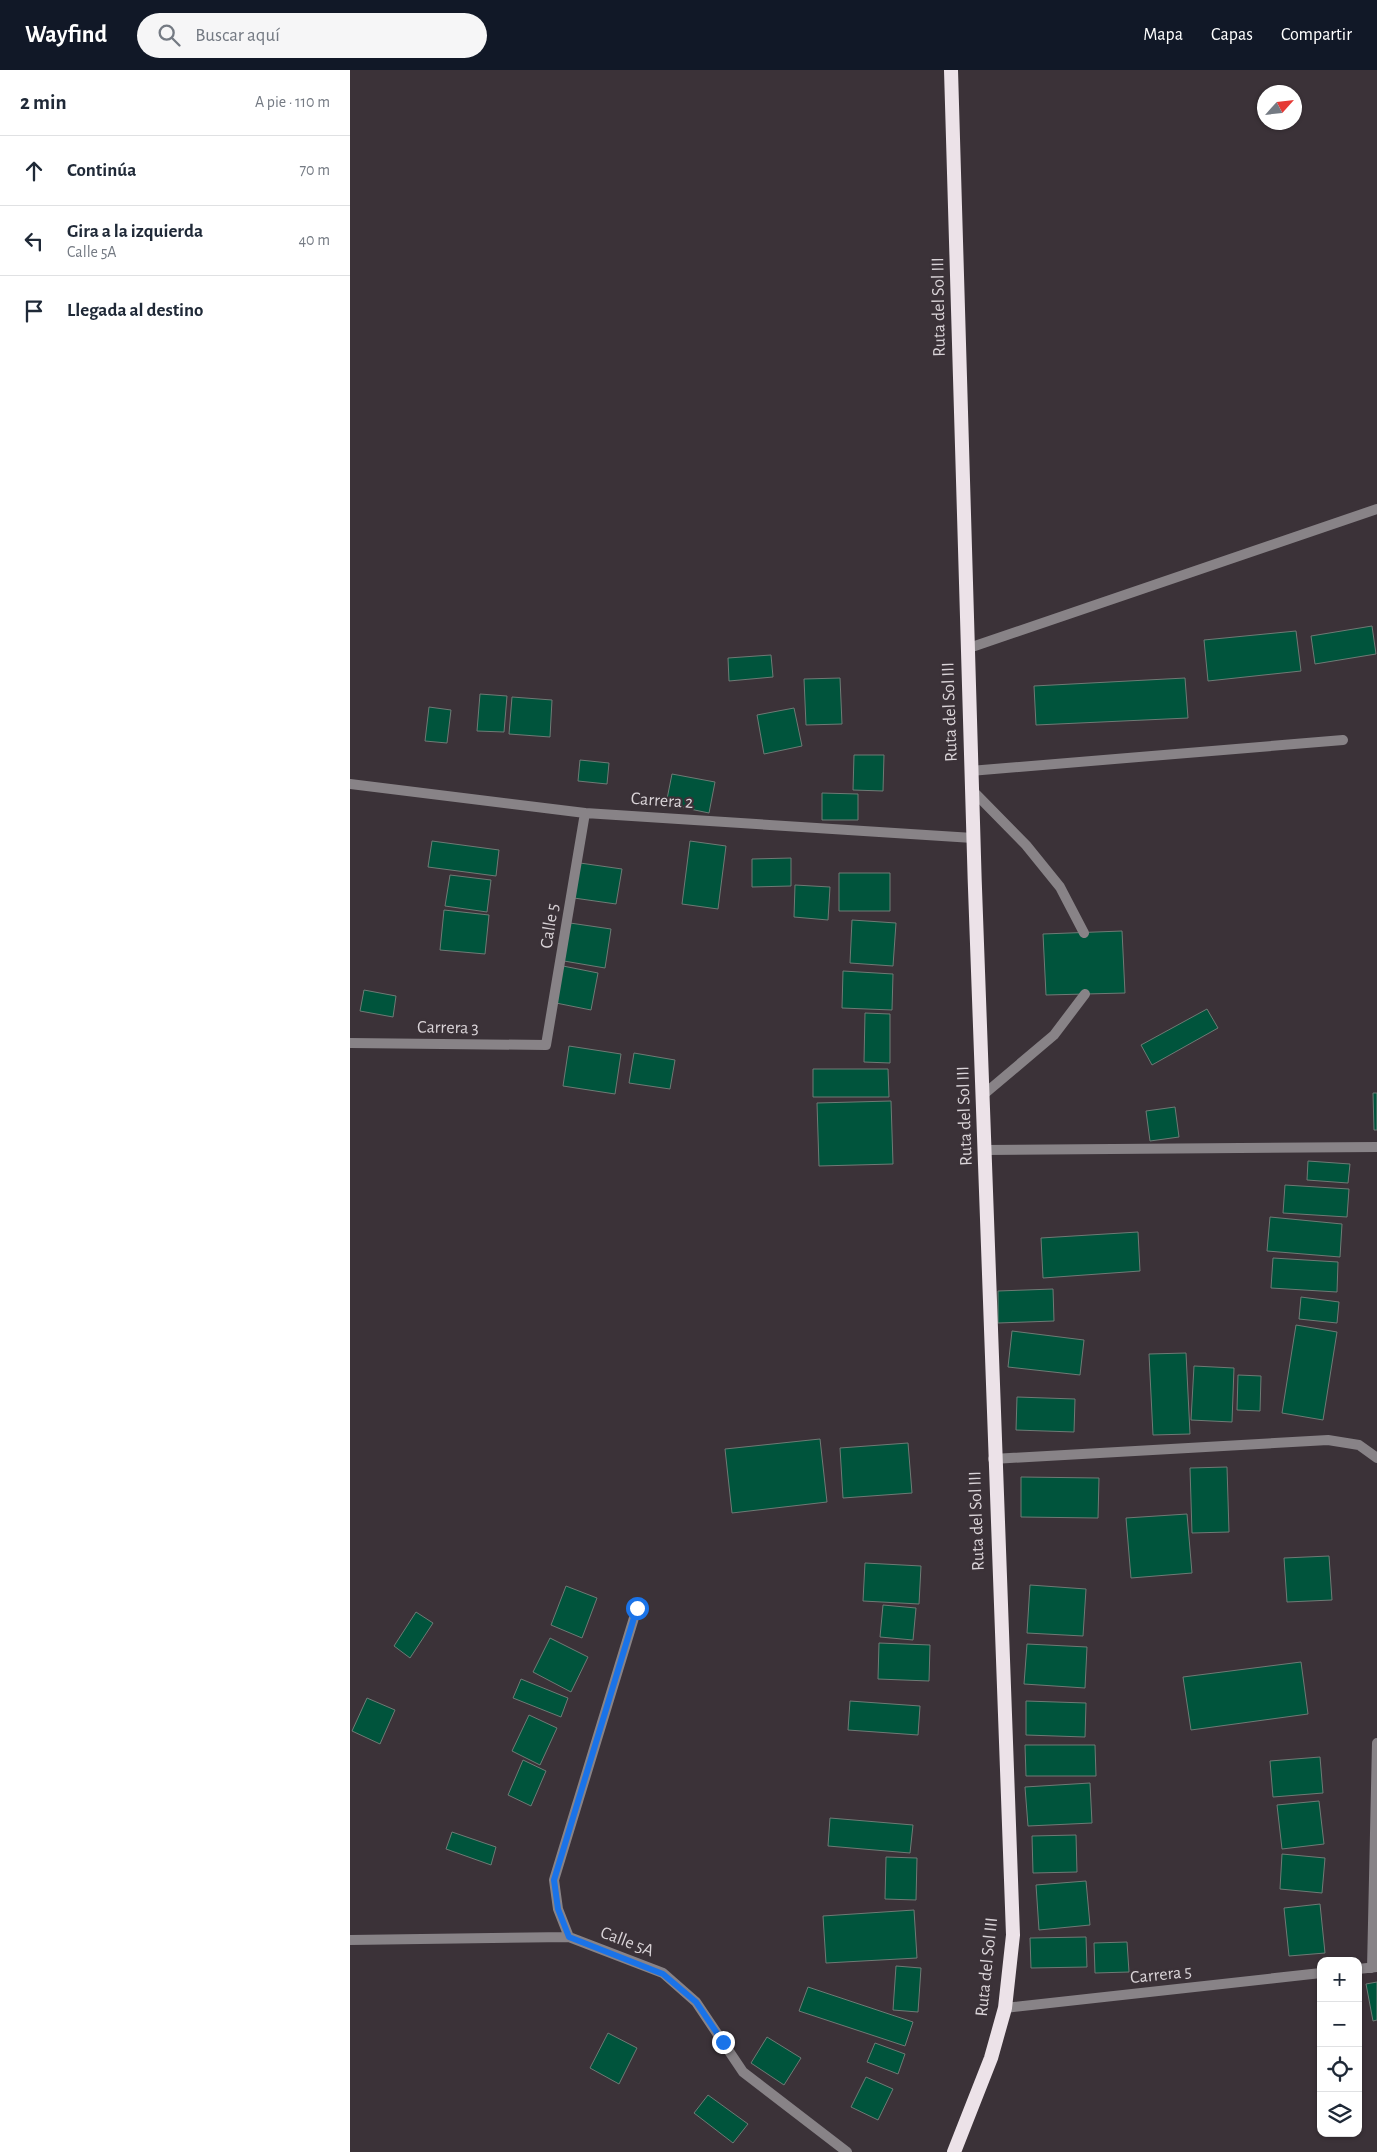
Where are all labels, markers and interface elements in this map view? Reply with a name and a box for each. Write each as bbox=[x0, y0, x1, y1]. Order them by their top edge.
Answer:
search box bbox=[137, 13, 487, 58]
icon: search bbox=[155, 21, 183, 49]
text: Wayfind bbox=[25, 23, 107, 47]
text: Buscar aquí bbox=[195, 26, 280, 45]
text: Mapa bbox=[1143, 26, 1183, 44]
text: Capas bbox=[1211, 26, 1253, 44]
text: Compartir bbox=[1281, 26, 1352, 44]
north arrow bbox=[1257, 85, 1302, 130]
text: 2 min bbox=[20, 92, 67, 113]
text: A pie · 110 m bbox=[255, 94, 330, 110]
icon: ahead bbox=[20, 157, 48, 185]
text: Continúa bbox=[67, 161, 136, 180]
text: 70 m bbox=[299, 162, 330, 178]
text: Gira a la izquierda bbox=[67, 222, 203, 241]
icon: left bbox=[20, 227, 48, 255]
text: 40 m bbox=[298, 232, 330, 248]
text: Calle 5A bbox=[67, 244, 117, 260]
street label: Ruta del Sol III bbox=[929, 257, 949, 357]
icon: arrive bbox=[20, 297, 48, 325]
text: Llegada al destino bbox=[67, 301, 204, 320]
street label: Ruta del Sol III bbox=[939, 662, 961, 762]
street label: Carrera 2 bbox=[630, 790, 694, 812]
street label: Calle 5 bbox=[538, 902, 562, 950]
street label: Carrera 3 bbox=[417, 1018, 479, 1038]
street label: Ruta del Sol III bbox=[954, 1066, 976, 1166]
street label: Ruta del Sol III bbox=[966, 1471, 988, 1571]
route start bbox=[626, 1597, 649, 1620]
street label: Ruta del Sol III bbox=[973, 1916, 1001, 2018]
street label: Calle 5A bbox=[598, 1924, 657, 1961]
map controls bbox=[1317, 1957, 1362, 2137]
button: + bbox=[1317, 1957, 1362, 2002]
street label: Carrera 5 bbox=[1129, 1963, 1193, 1987]
button: − bbox=[1317, 2002, 1362, 2047]
route end bbox=[712, 2031, 735, 2054]
button: locate bbox=[1317, 2047, 1362, 2092]
button: layers bbox=[1317, 2092, 1362, 2137]

